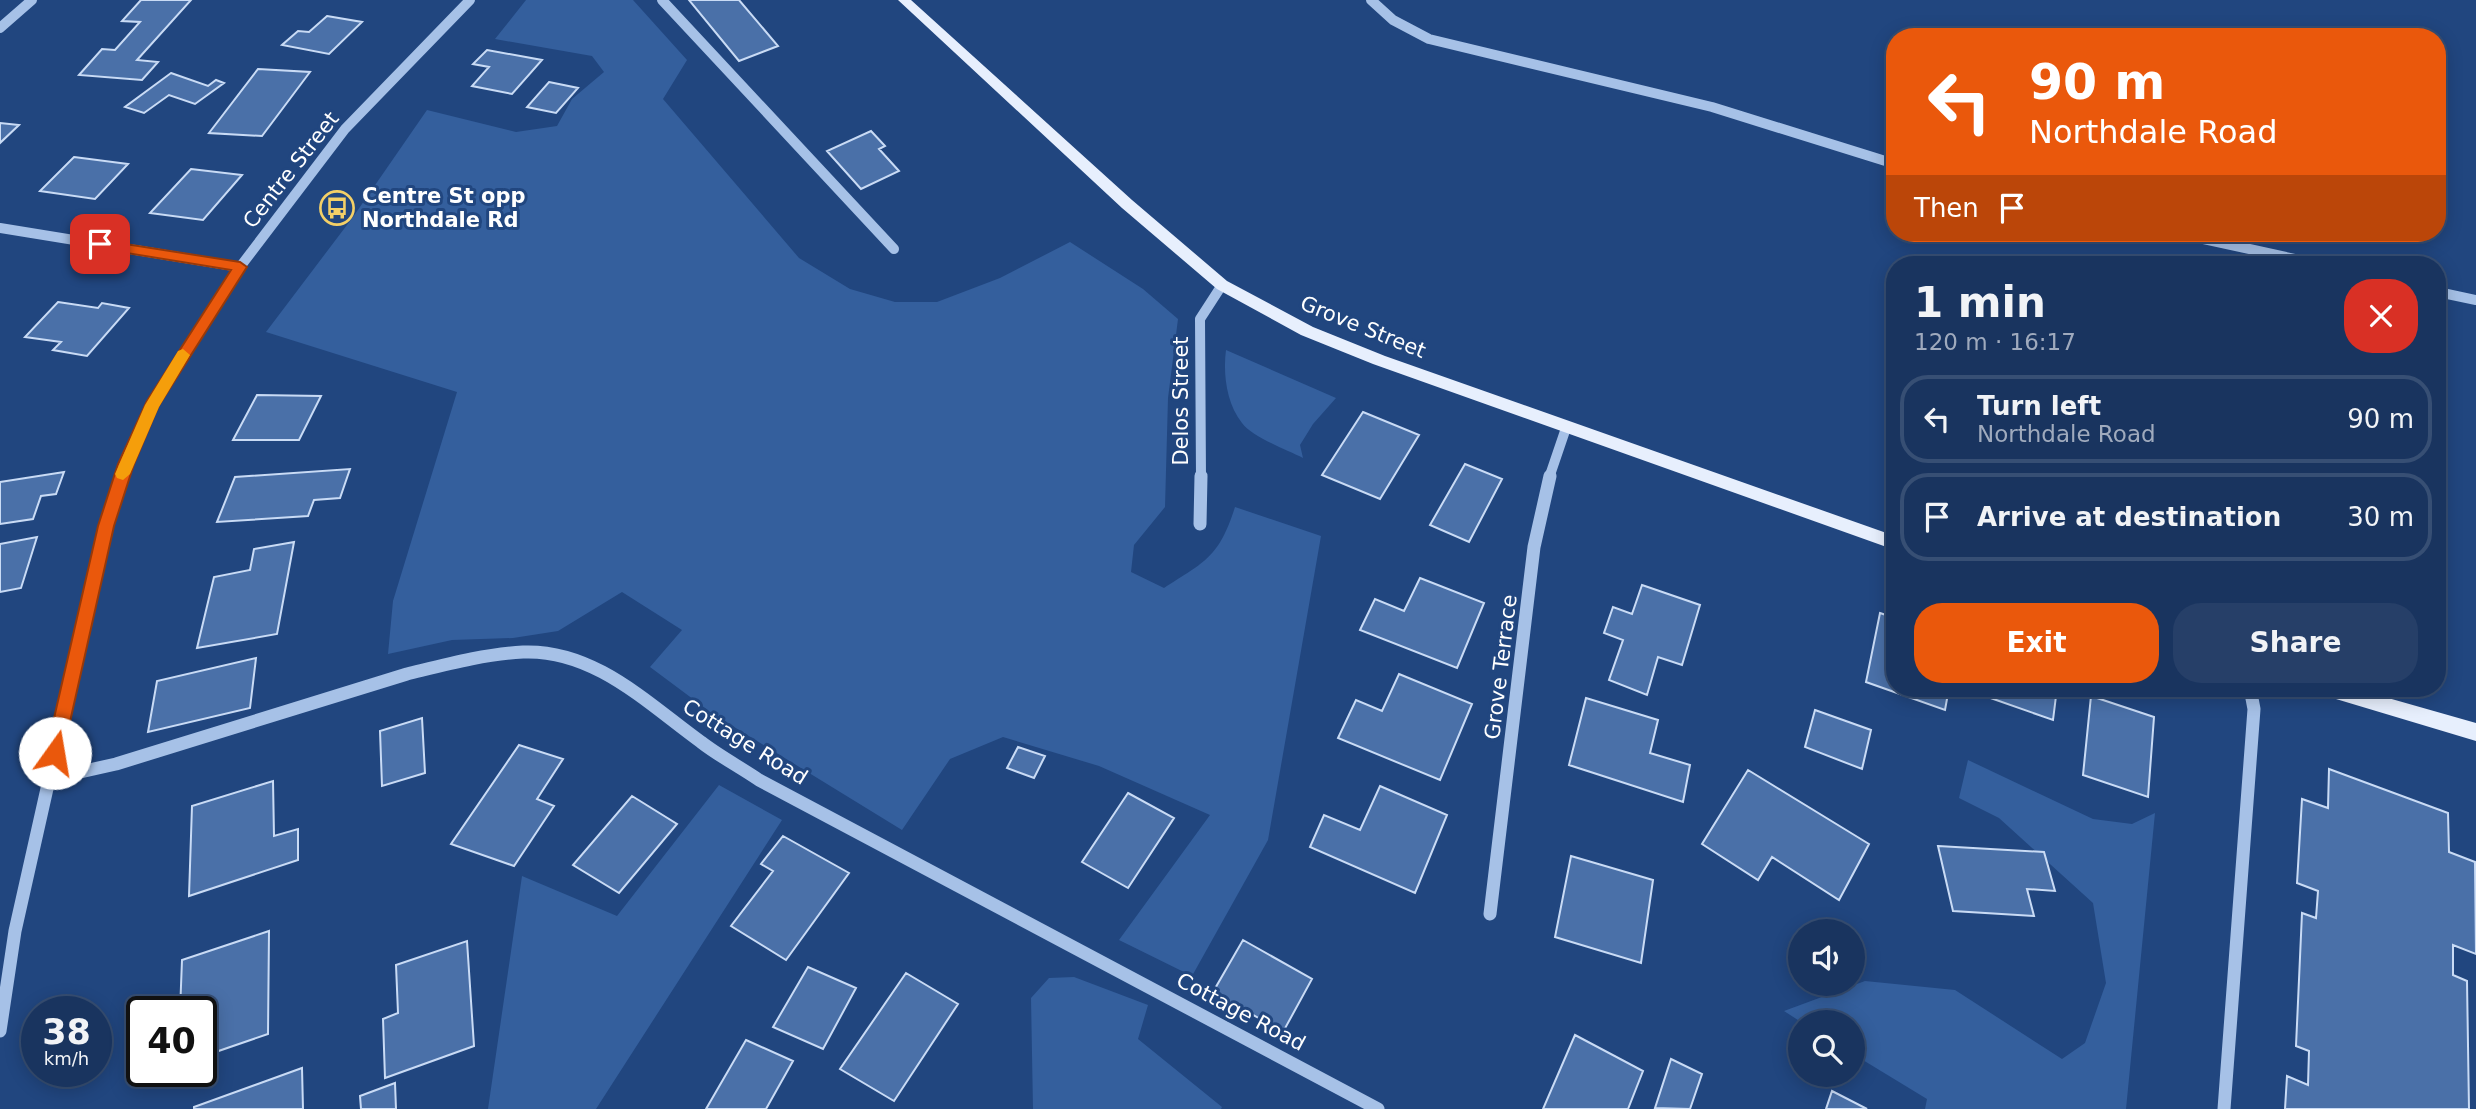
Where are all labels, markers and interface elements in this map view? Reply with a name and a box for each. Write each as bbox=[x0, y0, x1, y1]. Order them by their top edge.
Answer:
text: 90 m bbox=[2029, 54, 2165, 111]
icon: left bbox=[1914, 56, 2005, 147]
street label: Centre Street bbox=[238, 107, 344, 233]
text: Northdale Road bbox=[2029, 113, 2277, 151]
place label: Centre St opp Northdale Rd bbox=[362, 184, 526, 232]
bus stop icon: Centre St opp Northdale Rd bbox=[318, 189, 356, 227]
icon: arrive bbox=[1993, 189, 2031, 227]
text: Then bbox=[1914, 193, 1979, 223]
pin bbox=[70, 214, 130, 274]
icon: arrive bbox=[81, 225, 119, 263]
text: 1 min bbox=[1914, 278, 2046, 327]
button: close bbox=[2344, 279, 2418, 353]
street label: Grove Street bbox=[1297, 291, 1429, 363]
text: 120 m · 16:17 bbox=[1914, 329, 2076, 355]
street label: Delos Street bbox=[1169, 336, 1193, 466]
text: Turn left bbox=[1977, 391, 2101, 421]
icon: left bbox=[1918, 400, 1956, 438]
text: 90 m bbox=[2347, 404, 2414, 434]
text: Northdale Road bbox=[1977, 421, 2156, 447]
icon: arrive bbox=[1918, 498, 1956, 536]
text: Arrive at destination bbox=[1977, 502, 2281, 532]
text: 30 m bbox=[2347, 502, 2414, 532]
street label: Grove Terrace bbox=[1480, 593, 1522, 741]
button: Exit bbox=[1914, 603, 2159, 683]
button: Share bbox=[2173, 603, 2418, 683]
street label: Cottage Road bbox=[678, 694, 812, 790]
position arrow bbox=[18, 716, 92, 790]
map controls bbox=[1788, 919, 1865, 1087]
button: sound bbox=[1788, 919, 1865, 996]
street label: Cottage Road bbox=[1172, 968, 1310, 1056]
speed limit sign: 40 bbox=[126, 996, 217, 1087]
button: search bbox=[1788, 1010, 1865, 1087]
text: 38 bbox=[42, 1012, 91, 1052]
text: km/h bbox=[44, 1048, 89, 1069]

